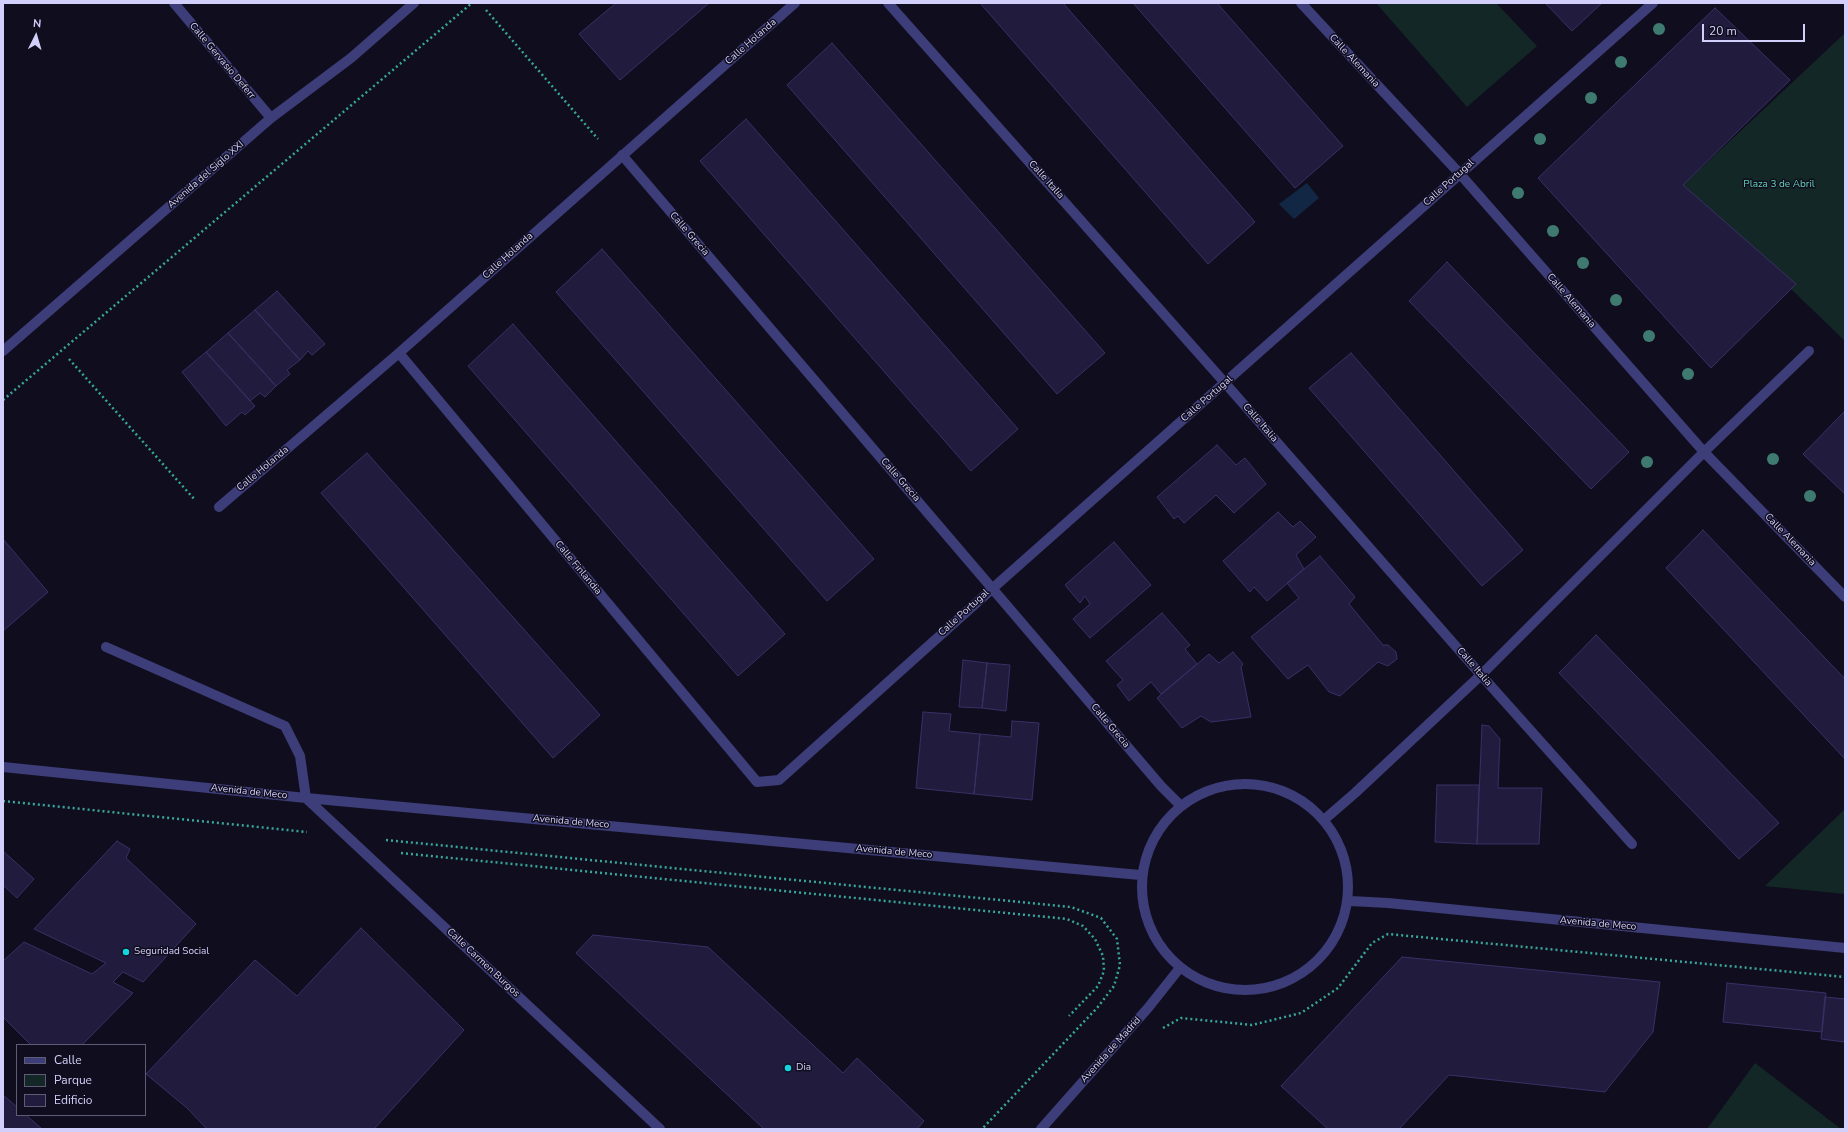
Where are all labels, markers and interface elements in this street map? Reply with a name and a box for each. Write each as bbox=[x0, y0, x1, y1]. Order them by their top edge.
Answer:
north arrow bbox=[16, 16, 56, 56]
text: N bbox=[32, 16, 42, 31]
scale bar bbox=[1704, 16, 1807, 42]
street label: Calle Holanda bbox=[723, 17, 779, 67]
street label: Calle Gervasio Deferr bbox=[187, 20, 257, 102]
text: 20 m bbox=[1709, 23, 1737, 39]
street label: Calle Alemania bbox=[1326, 32, 1382, 90]
street label: Avenida del Siglo XXI bbox=[166, 139, 246, 211]
street label: Calle Portugal bbox=[1421, 157, 1477, 209]
street label: Calle Italia bbox=[1026, 158, 1066, 202]
park label: Plaza 3 de Abril bbox=[1743, 179, 1815, 191]
street label: Calle Grecia bbox=[667, 210, 711, 258]
street label: Calle Holanda bbox=[480, 230, 536, 282]
street label: Calle Alemania bbox=[1544, 271, 1598, 331]
street label: Calle Portugal bbox=[1179, 373, 1235, 425]
street label: Calle Italia bbox=[1240, 401, 1280, 445]
street label: Calle Holanda bbox=[235, 444, 291, 494]
street label: Calle Grecia bbox=[878, 456, 922, 504]
street label: Calle Alemania bbox=[1762, 511, 1818, 569]
street label: Calle Finlandia bbox=[552, 539, 604, 597]
street label: Calle Portugal bbox=[936, 587, 992, 639]
street label: Calle Italia bbox=[1454, 645, 1494, 689]
street label: Calle Grecia bbox=[1088, 701, 1132, 751]
street label: Avenida de Meco bbox=[210, 782, 288, 802]
street label: Avenida de Meco bbox=[532, 813, 610, 831]
street label: Avenida de Meco bbox=[855, 843, 933, 861]
street label: Avenida de Meco bbox=[1559, 915, 1637, 933]
street label: Calle Carmen Burgos bbox=[444, 926, 522, 1000]
place label: Seguridad Social bbox=[134, 946, 209, 958]
marker: Seguridad Social bbox=[121, 947, 131, 957]
street label: Avenida de Madrid bbox=[1078, 1015, 1144, 1085]
legend bbox=[16, 1044, 146, 1116]
text: Calle bbox=[54, 1052, 82, 1068]
place label: Dia bbox=[796, 1062, 811, 1074]
marker: Dia bbox=[783, 1063, 793, 1073]
text: Parque bbox=[54, 1072, 92, 1088]
text: Edificio bbox=[54, 1092, 92, 1108]

